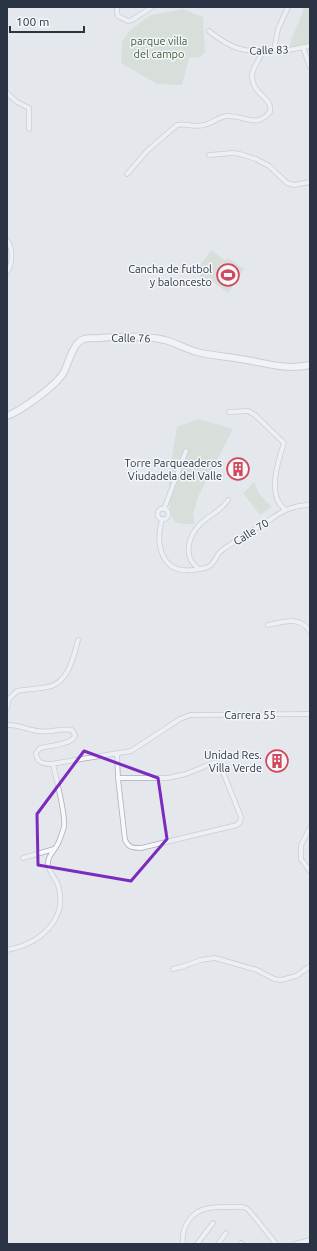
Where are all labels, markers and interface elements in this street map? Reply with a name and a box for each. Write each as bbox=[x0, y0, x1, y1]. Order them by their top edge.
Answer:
scale bar bbox=[10, 8, 84, 34]
text: 100 m bbox=[16, 15, 49, 28]
park label: parque villa del campo bbox=[130, 35, 188, 60]
street label: Calle 83 bbox=[249, 43, 289, 57]
sports icon: Cancha de futbol y baloncesto bbox=[215, 262, 241, 288]
place label: Cancha de futbol y baloncesto bbox=[128, 263, 212, 288]
street label: Calle 76 bbox=[111, 332, 151, 344]
building icon: Torre Parqueaderos Viudadela del Valle bbox=[225, 456, 251, 482]
place label: Torre Parqueaderos Viudadela del Valle bbox=[124, 457, 222, 482]
street label: Calle 70 bbox=[231, 517, 271, 547]
street label: Carrera 55 bbox=[224, 709, 276, 721]
building icon: Unidad Res. Villa Verde bbox=[264, 748, 290, 774]
place label: Unidad Res. Villa Verde bbox=[204, 749, 262, 774]

